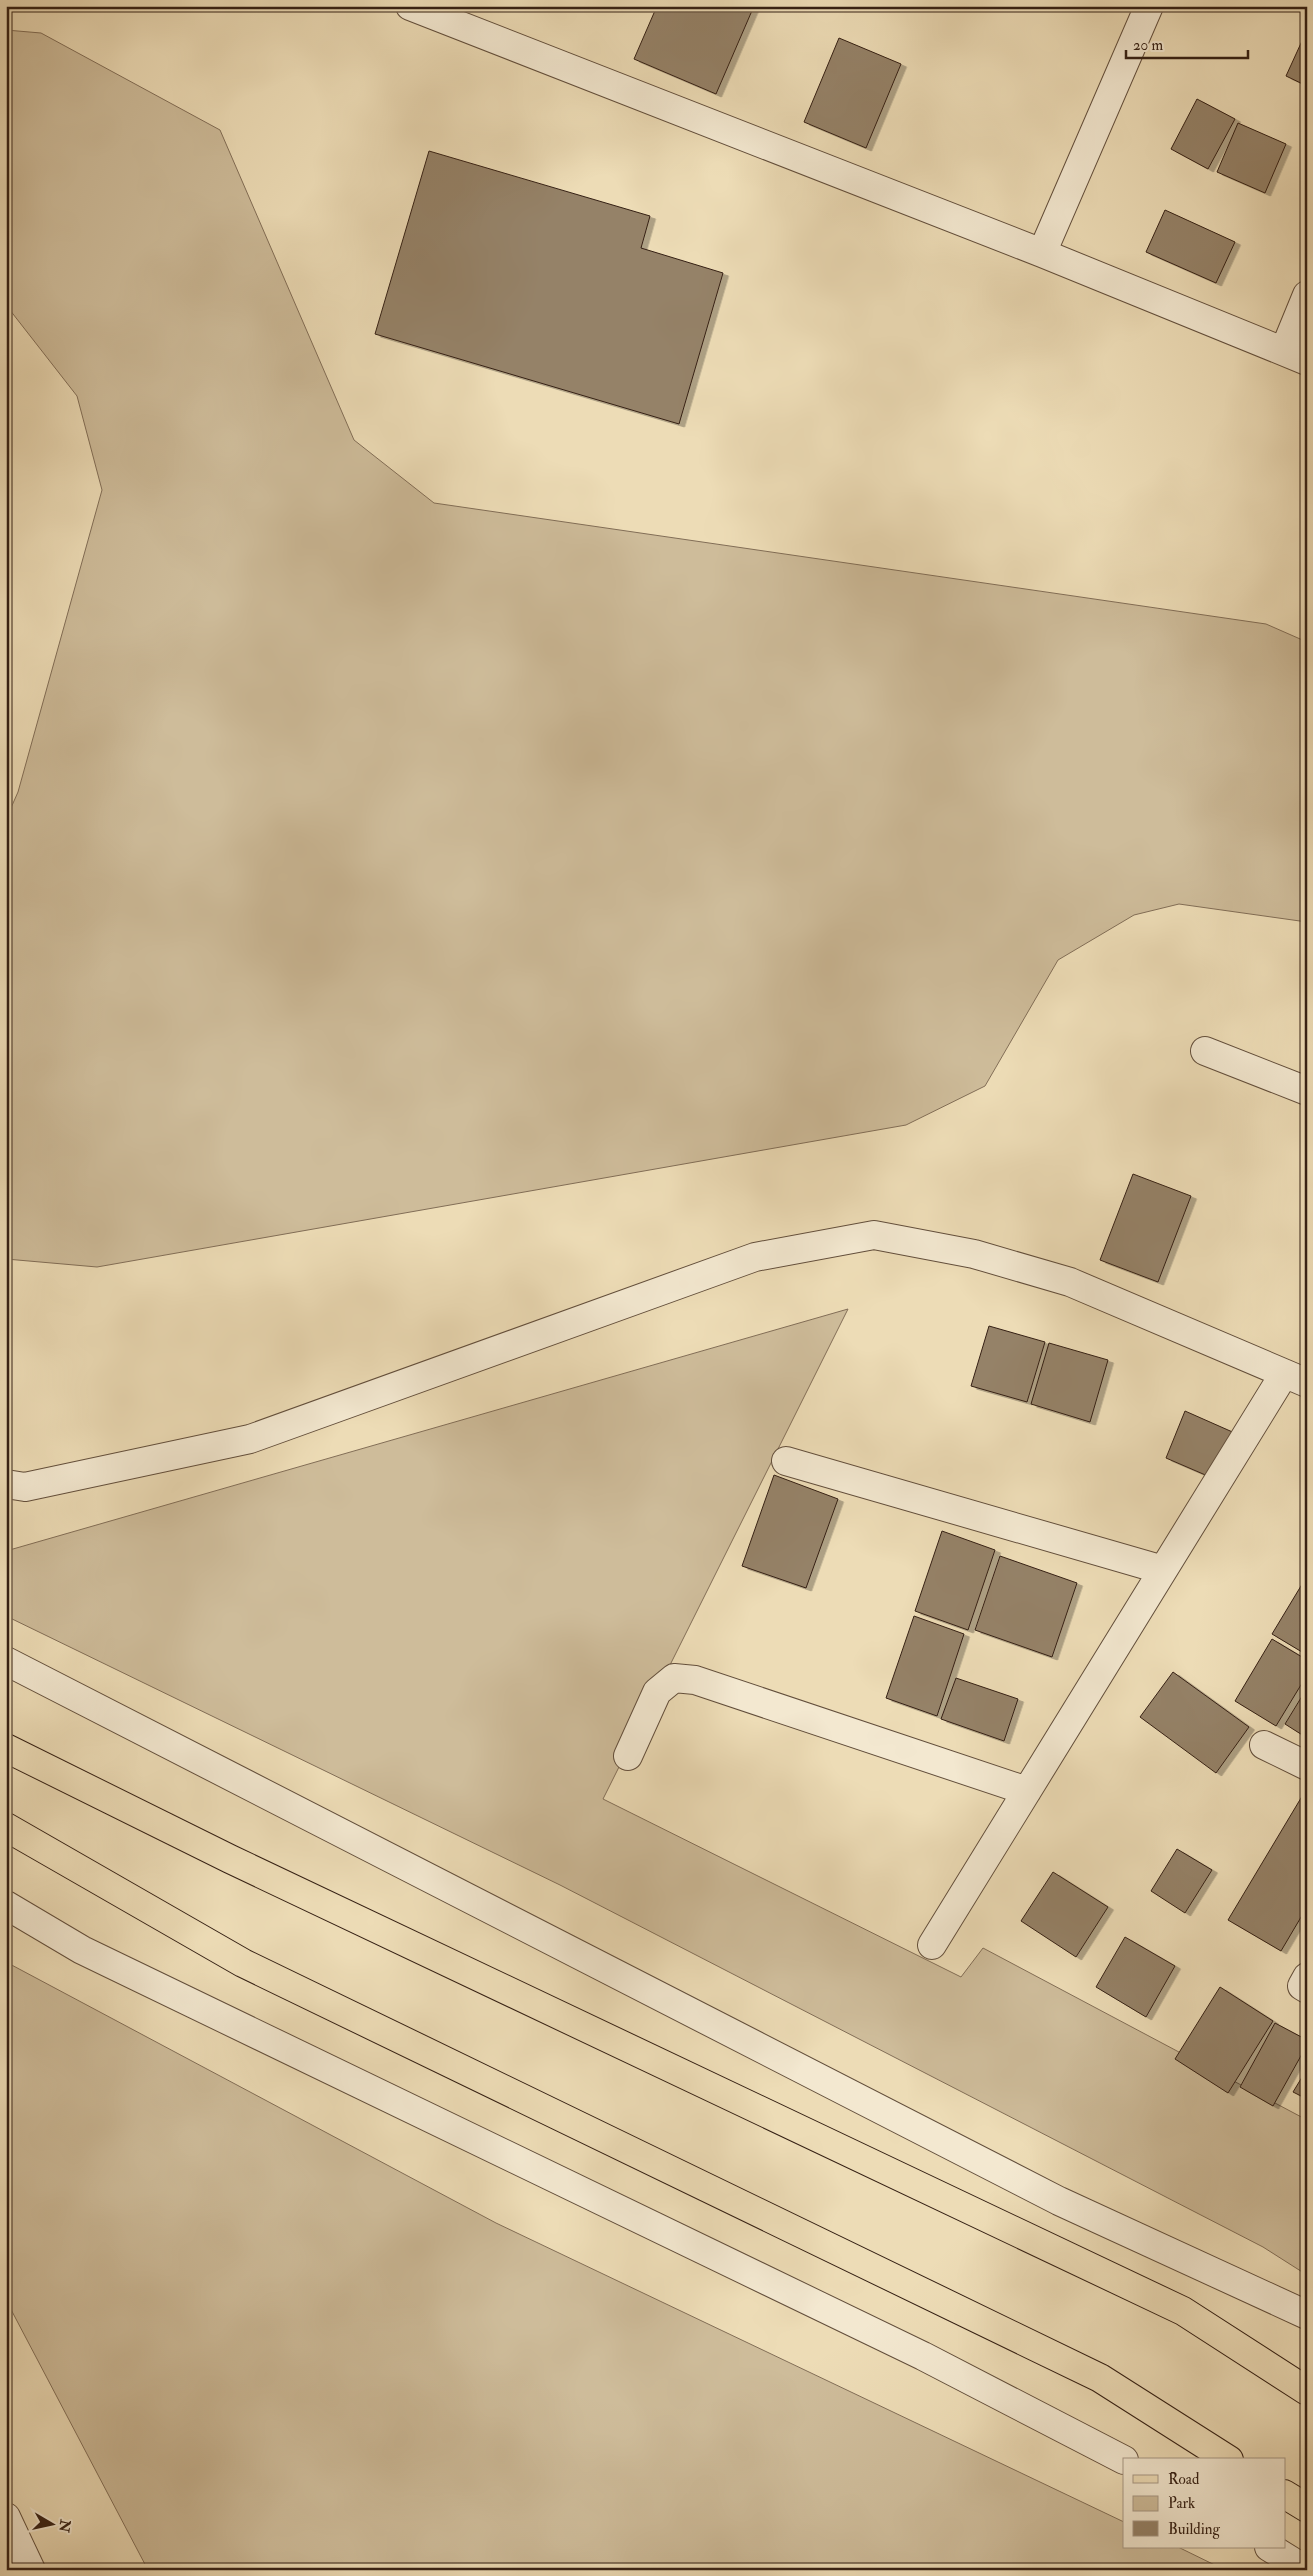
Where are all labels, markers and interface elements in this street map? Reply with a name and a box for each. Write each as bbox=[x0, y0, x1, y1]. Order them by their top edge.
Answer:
scale bar bbox=[1126, 28, 1248, 60]
text: 20 m bbox=[1133, 36, 1163, 55]
legend bbox=[1123, 2458, 1286, 2548]
text: Road bbox=[1168, 2470, 1200, 2489]
text: Park bbox=[1168, 2494, 1195, 2513]
north arrow bbox=[28, 2498, 78, 2548]
text: N bbox=[55, 2517, 74, 2534]
text: Building bbox=[1168, 2520, 1220, 2539]

